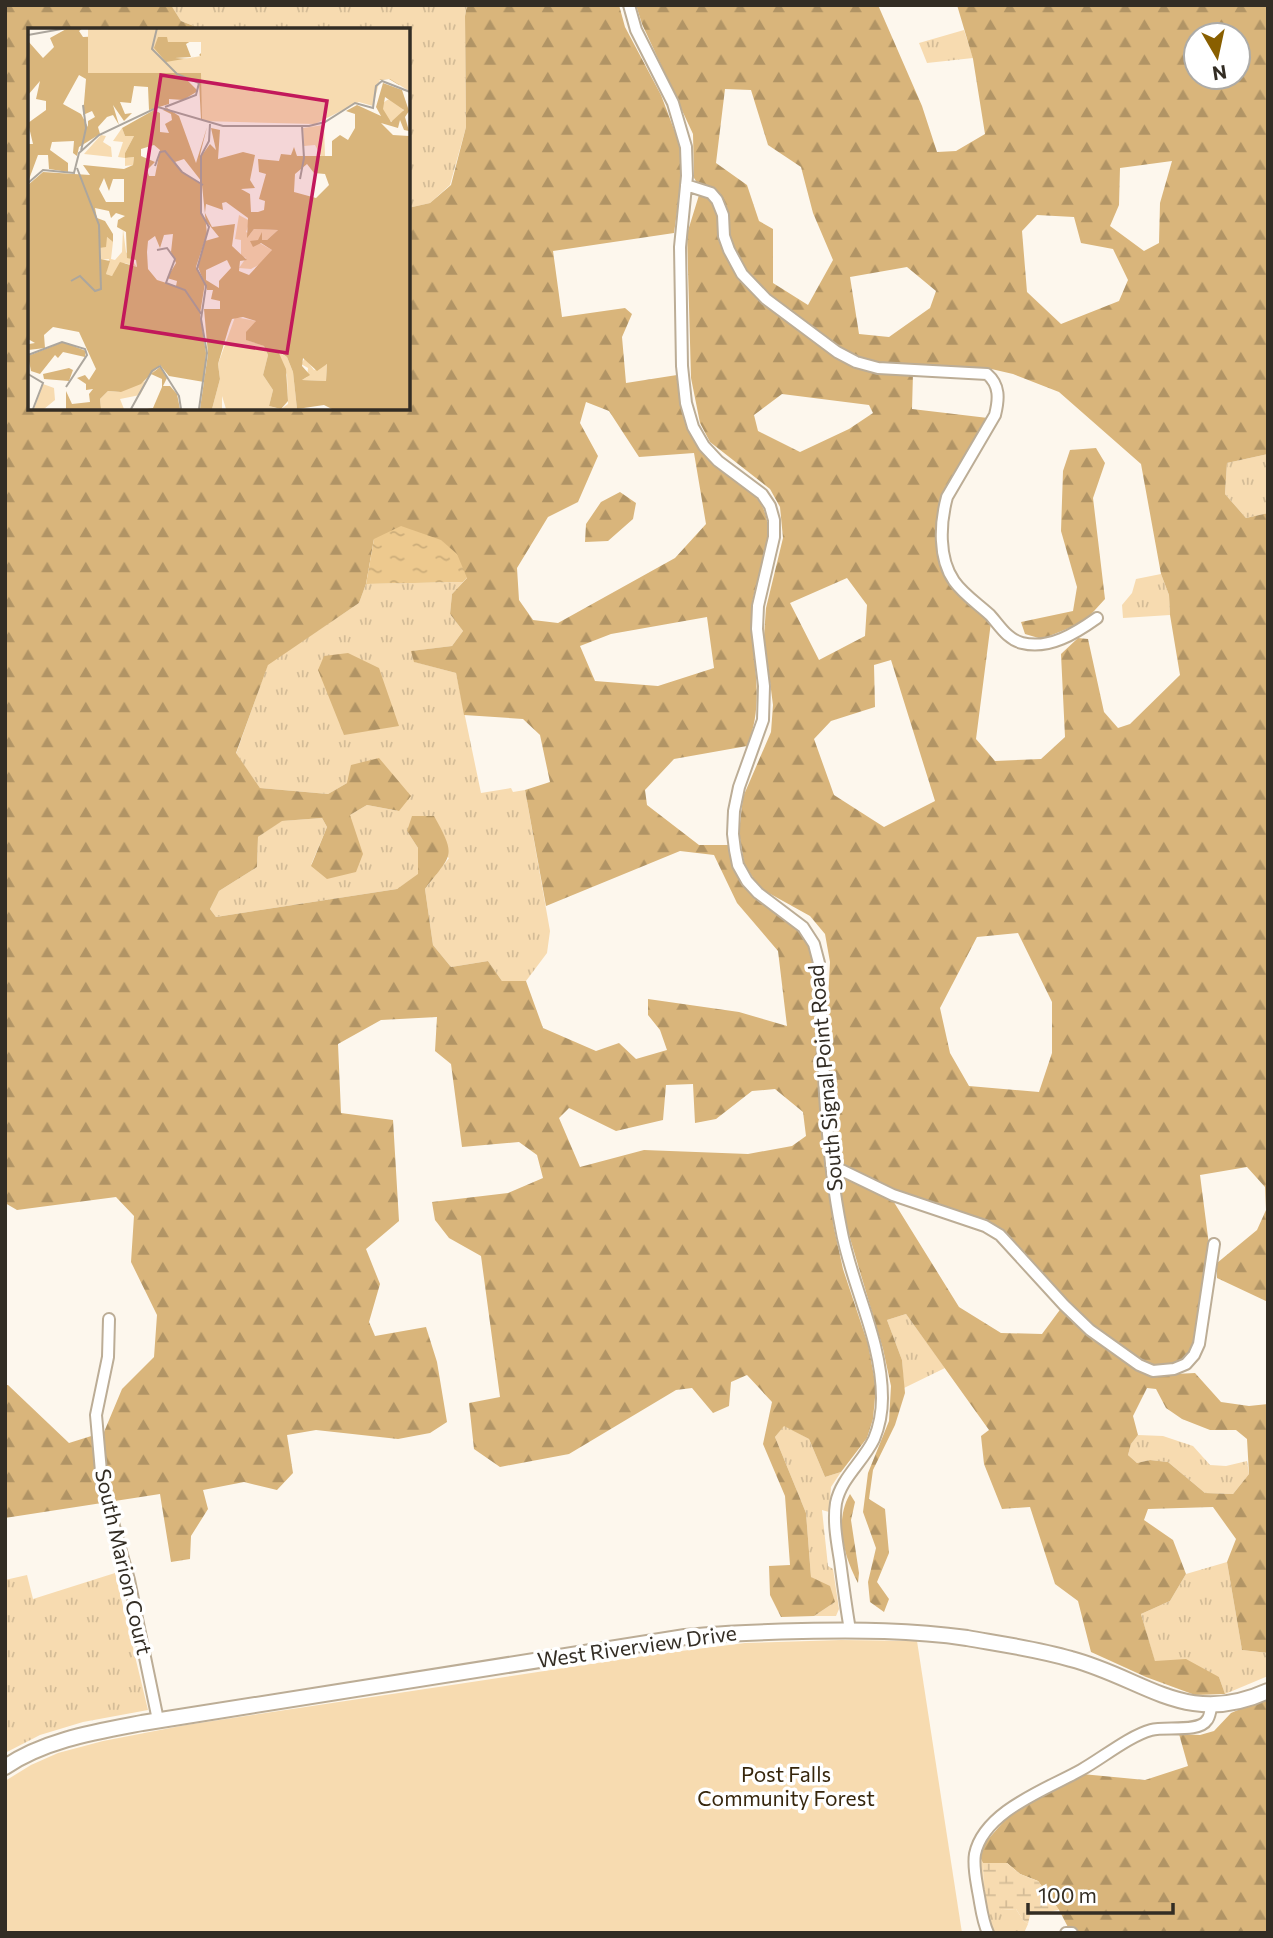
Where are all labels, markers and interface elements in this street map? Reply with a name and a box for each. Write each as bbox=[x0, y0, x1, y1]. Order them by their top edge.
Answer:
north arrow bbox=[1182, 21, 1252, 91]
inset map bbox=[28, 28, 410, 410]
text: N bbox=[1211, 61, 1229, 86]
street label: South Signal Point Road bbox=[802, 964, 847, 1192]
street label: South Marion Court bbox=[91, 1466, 158, 1657]
street label: West Riverview Drive bbox=[536, 1619, 738, 1672]
park label: Post Falls Community Forest bbox=[697, 1761, 875, 1810]
scale bar bbox=[1028, 1871, 1173, 1915]
text: 100 m bbox=[1038, 1882, 1097, 1907]

